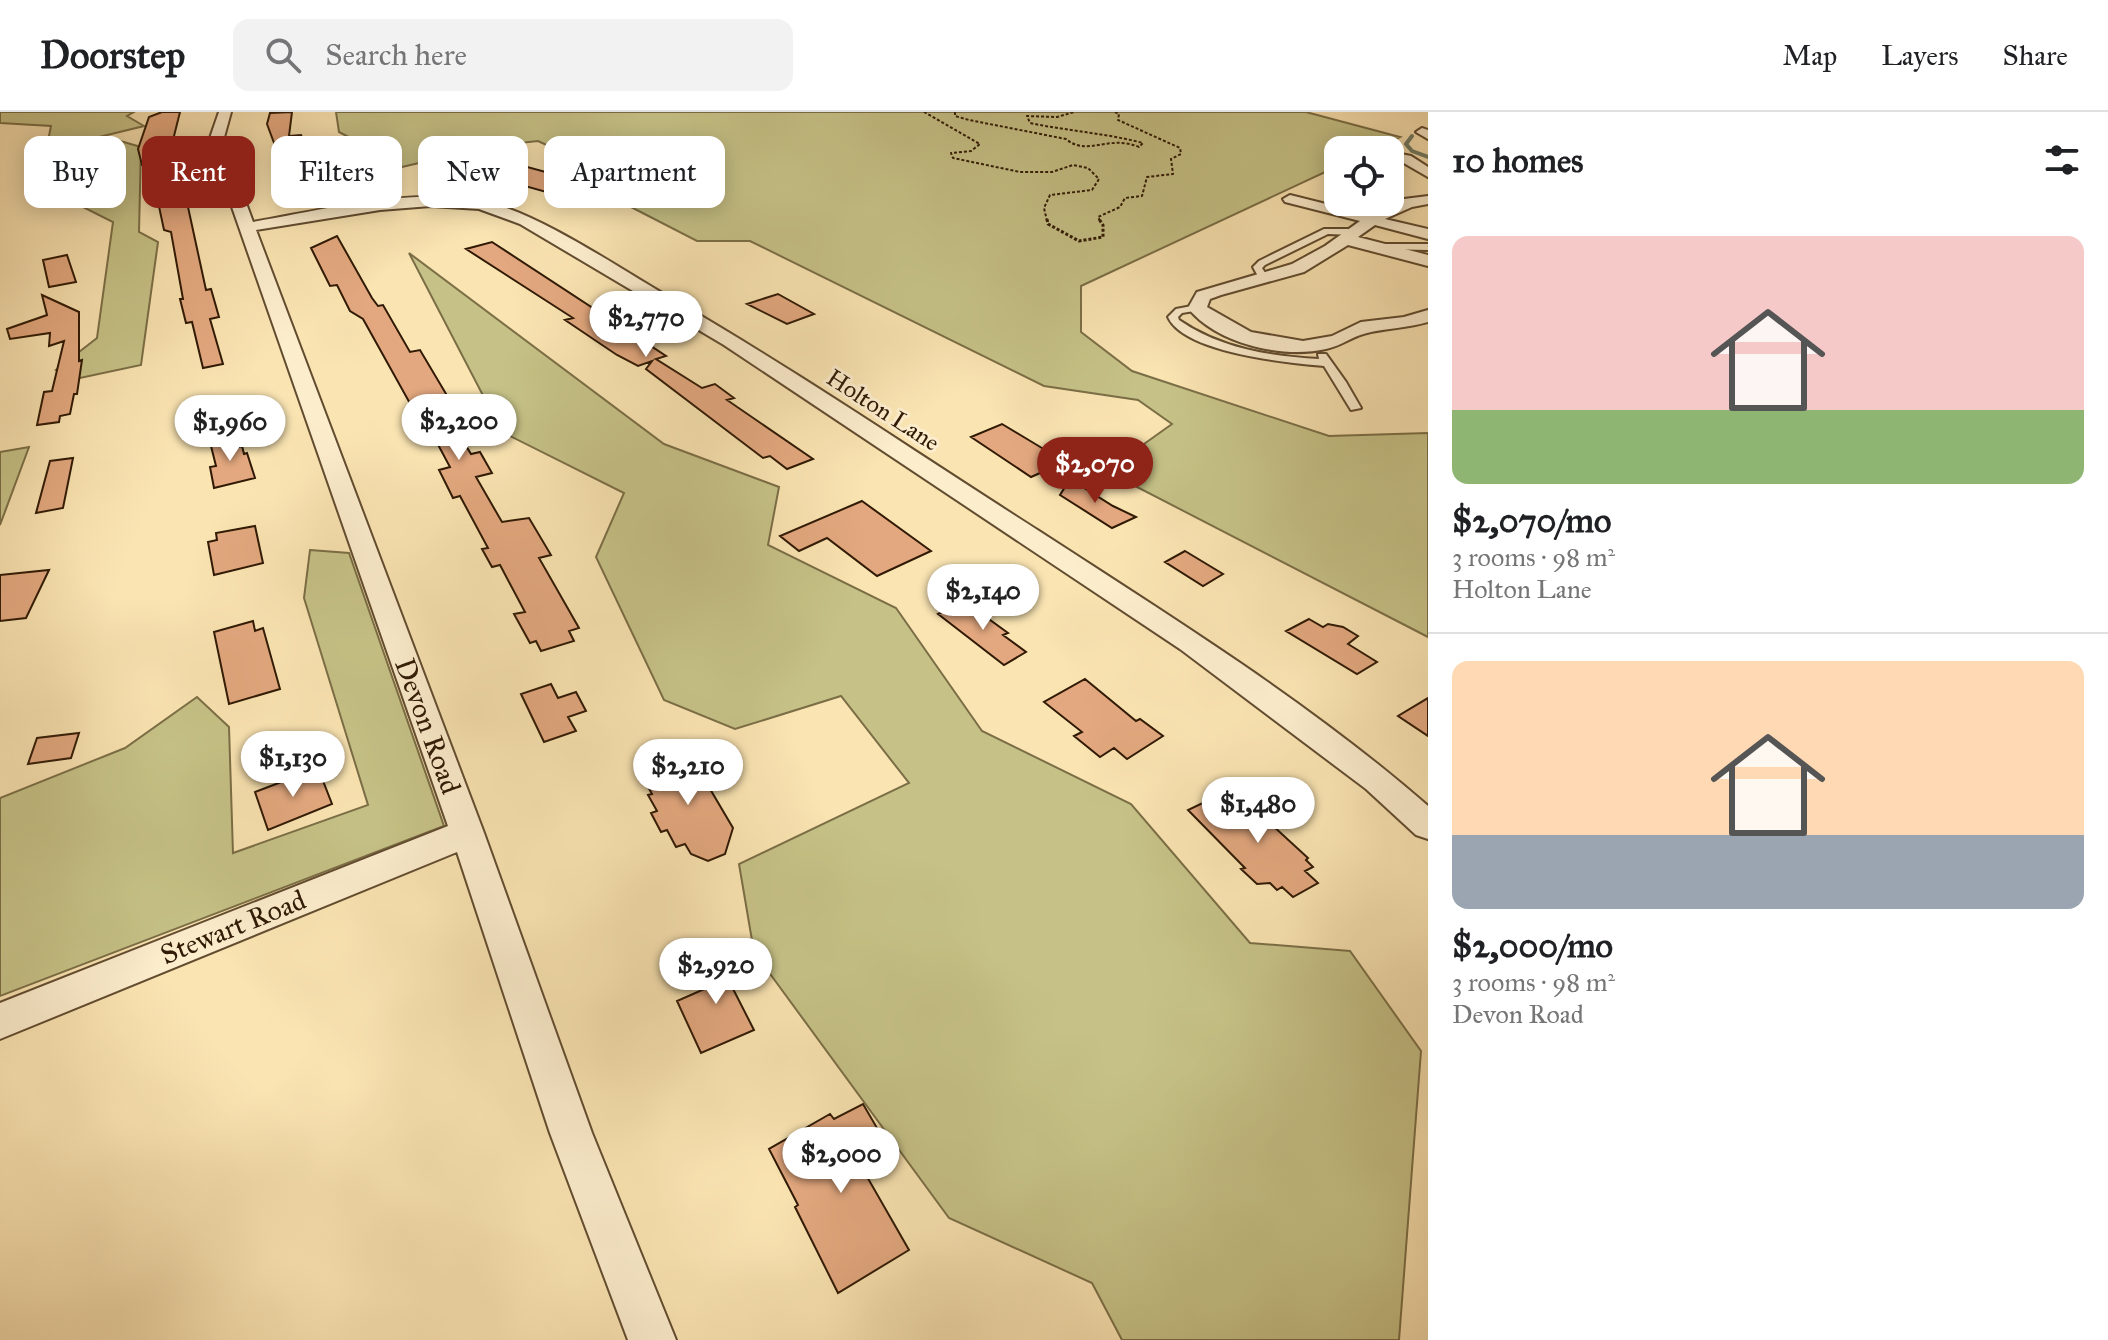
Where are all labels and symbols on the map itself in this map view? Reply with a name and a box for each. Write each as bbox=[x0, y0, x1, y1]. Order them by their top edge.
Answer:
pin: $2,770 bbox=[581, 291, 711, 359]
street label: Holton Lane bbox=[821, 362, 945, 458]
pin: $2,200 bbox=[394, 394, 524, 462]
pin: $1,960 bbox=[165, 395, 295, 463]
pin: $2,070 bbox=[1030, 437, 1160, 505]
pin: $2,140 bbox=[918, 564, 1048, 632]
street label: Devon Road bbox=[387, 653, 469, 799]
pin: $1,130 bbox=[228, 731, 358, 799]
pin: $2,210 bbox=[623, 739, 753, 807]
pin: $1,480 bbox=[1193, 777, 1323, 845]
street label: Stewart Road bbox=[155, 882, 311, 972]
pin: $2,920 bbox=[651, 938, 781, 1006]
pin: $2,000 bbox=[776, 1127, 906, 1195]

